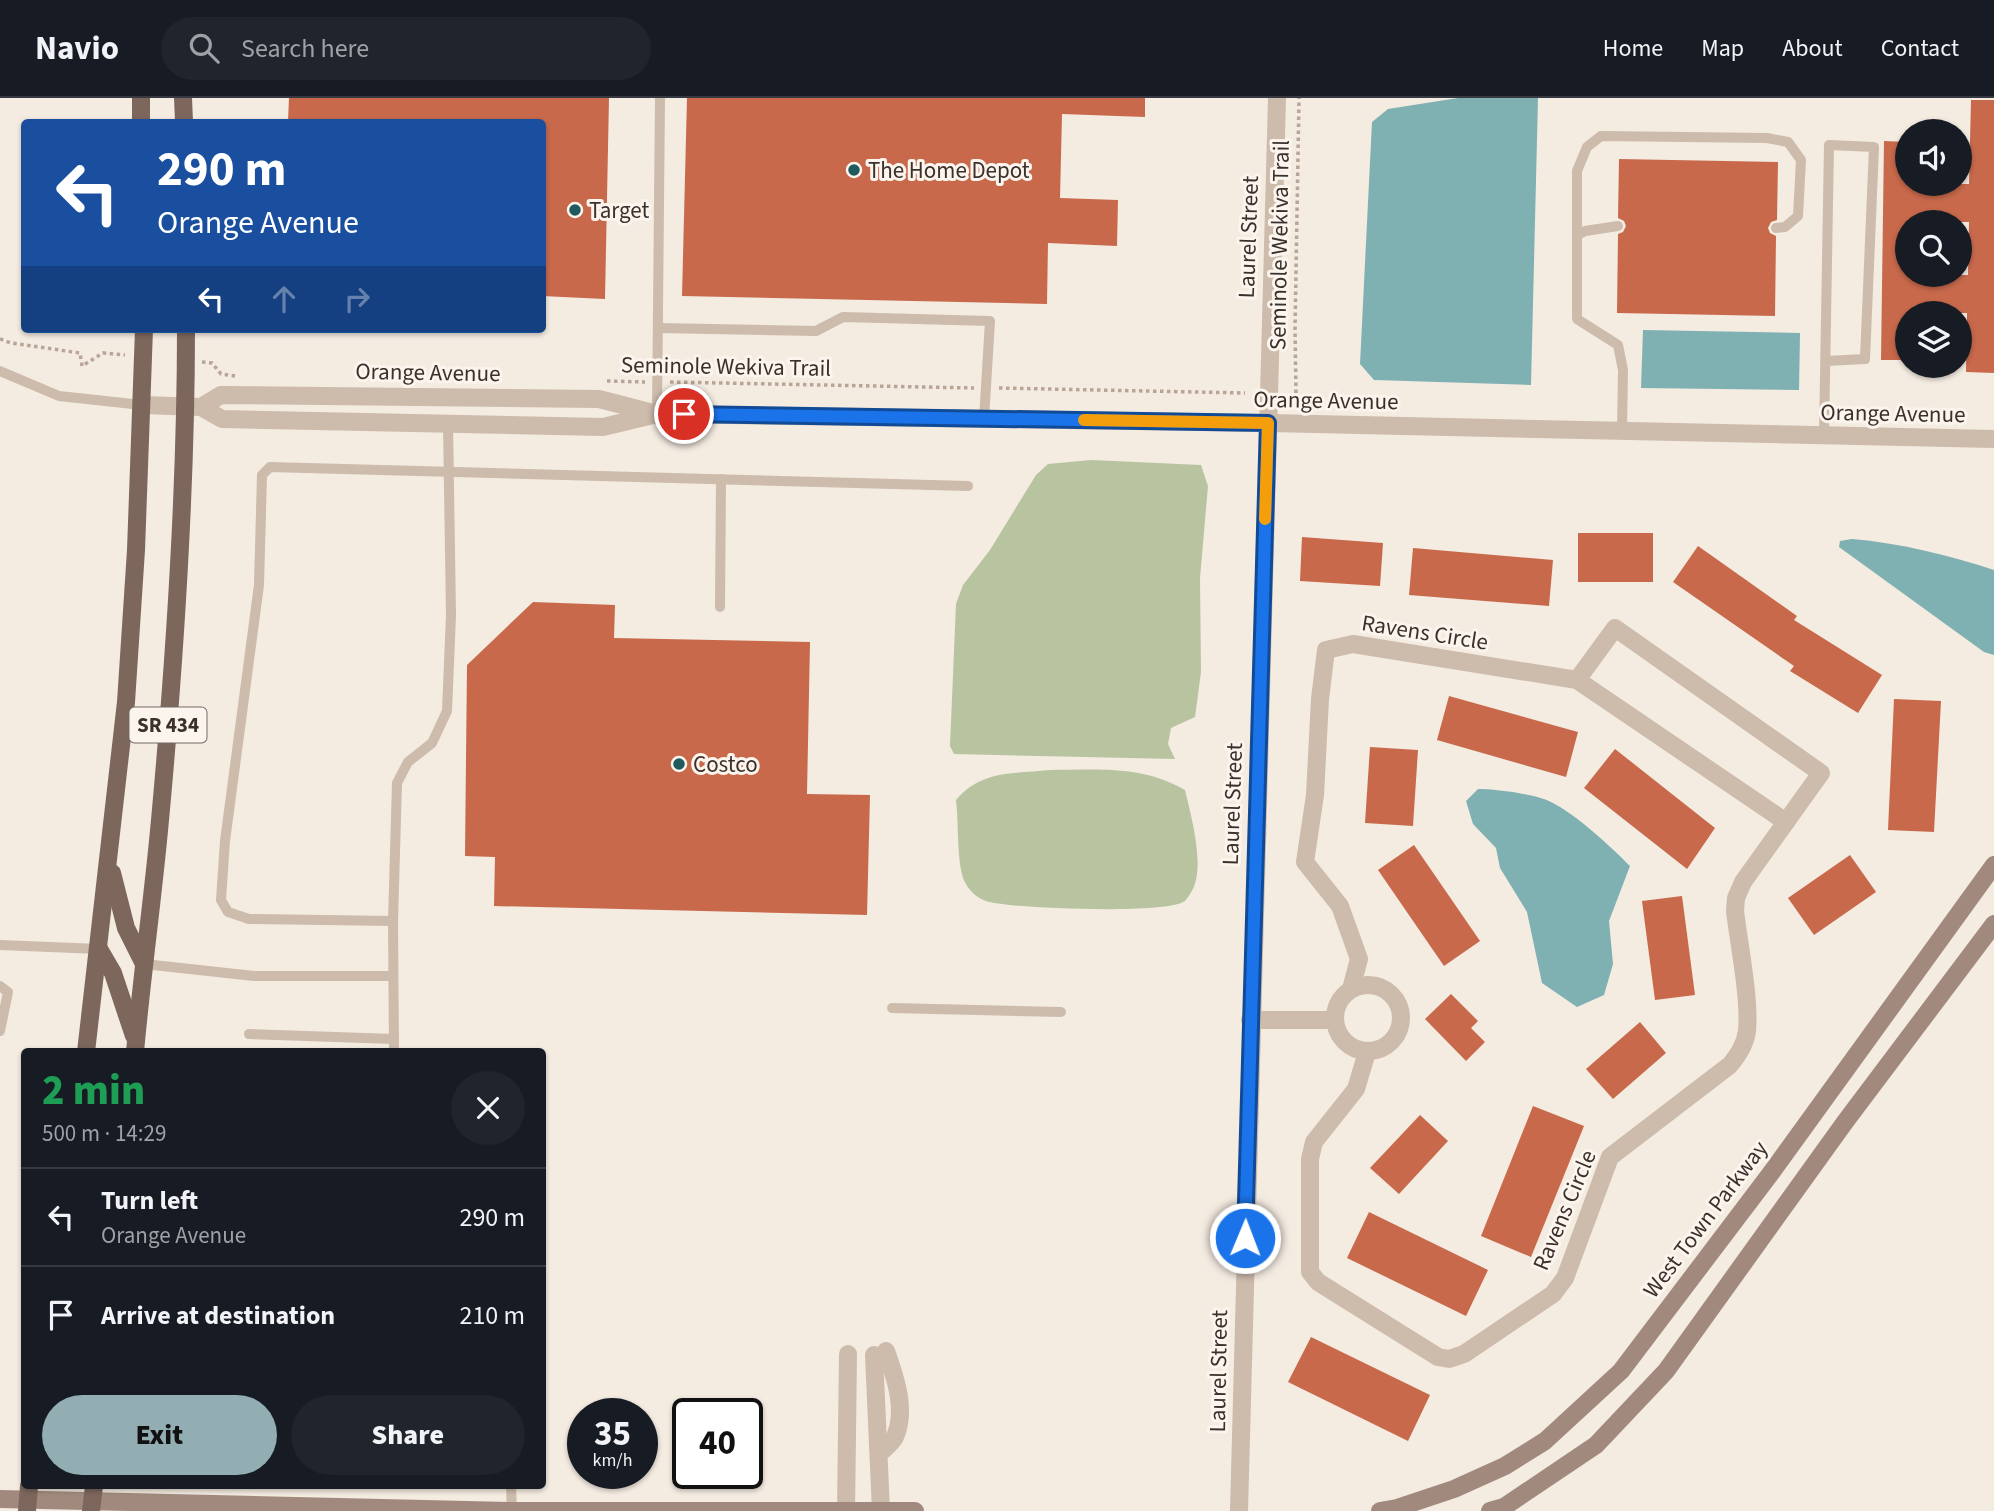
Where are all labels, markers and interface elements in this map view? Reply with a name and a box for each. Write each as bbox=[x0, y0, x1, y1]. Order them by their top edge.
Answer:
search box bbox=[161, 17, 651, 80]
text: Navio bbox=[35, 25, 119, 72]
icon: search bbox=[185, 29, 223, 67]
text: Search here bbox=[241, 30, 369, 67]
text: Home bbox=[1603, 31, 1663, 66]
text: Map bbox=[1701, 31, 1744, 66]
text: About bbox=[1782, 31, 1843, 66]
text: Contact bbox=[1881, 31, 1959, 66]
map controls bbox=[1895, 119, 1972, 378]
button: sound bbox=[1895, 119, 1972, 196]
text: 290 m bbox=[157, 135, 286, 205]
street label: Seminole Wekiva Trail bbox=[1261, 140, 1298, 350]
icon: left bbox=[42, 147, 133, 238]
place label: The Home Depot bbox=[868, 154, 1030, 187]
marker: The Home Depot bbox=[846, 162, 862, 178]
street label: Laurel Street bbox=[1230, 175, 1267, 299]
place label: Target bbox=[589, 194, 649, 227]
text: Orange Avenue bbox=[157, 200, 359, 246]
marker: Target bbox=[567, 202, 583, 218]
button: search bbox=[1895, 210, 1972, 287]
icon: left bbox=[192, 280, 230, 318]
icon: ahead bbox=[265, 280, 303, 318]
icon: right bbox=[338, 280, 376, 318]
button: layers bbox=[1895, 301, 1972, 378]
street label: Seminole Wekiva Trail bbox=[621, 348, 831, 385]
street label: Orange Avenue bbox=[355, 355, 501, 390]
street label: Orange Avenue bbox=[1253, 383, 1399, 418]
pin bbox=[654, 384, 714, 444]
icon: arrive bbox=[665, 395, 703, 433]
street label: Orange Avenue bbox=[1820, 396, 1966, 431]
street label: Ravens Circle bbox=[1359, 606, 1491, 659]
road number: SR 434 bbox=[130, 708, 206, 742]
street label: Laurel Street bbox=[1214, 742, 1251, 866]
place label: Costco bbox=[693, 748, 758, 781]
marker: Costco bbox=[671, 756, 687, 772]
text: 2 min bbox=[42, 1061, 145, 1121]
button: close bbox=[451, 1071, 525, 1145]
text: 500 m · 14:29 bbox=[42, 1117, 166, 1150]
street label: West Town Parkway bbox=[1635, 1133, 1776, 1305]
street label: Ravens Circle bbox=[1524, 1145, 1605, 1275]
text: Turn left bbox=[101, 1182, 198, 1219]
icon: left bbox=[42, 1198, 80, 1236]
text: 290 m bbox=[459, 1199, 525, 1236]
position arrow bbox=[1208, 1201, 1282, 1275]
text: Orange Avenue bbox=[101, 1219, 246, 1252]
icon: arrive bbox=[42, 1296, 80, 1334]
text: Arrive at destination bbox=[101, 1297, 335, 1334]
text: 210 m bbox=[459, 1297, 525, 1334]
street label: Laurel Street bbox=[1201, 1309, 1236, 1433]
button: Exit bbox=[42, 1395, 277, 1475]
button: Share bbox=[291, 1395, 525, 1475]
speed limit sign: 40 bbox=[672, 1398, 763, 1489]
text: 35 bbox=[594, 1409, 631, 1459]
text: km/h bbox=[593, 1448, 632, 1473]

